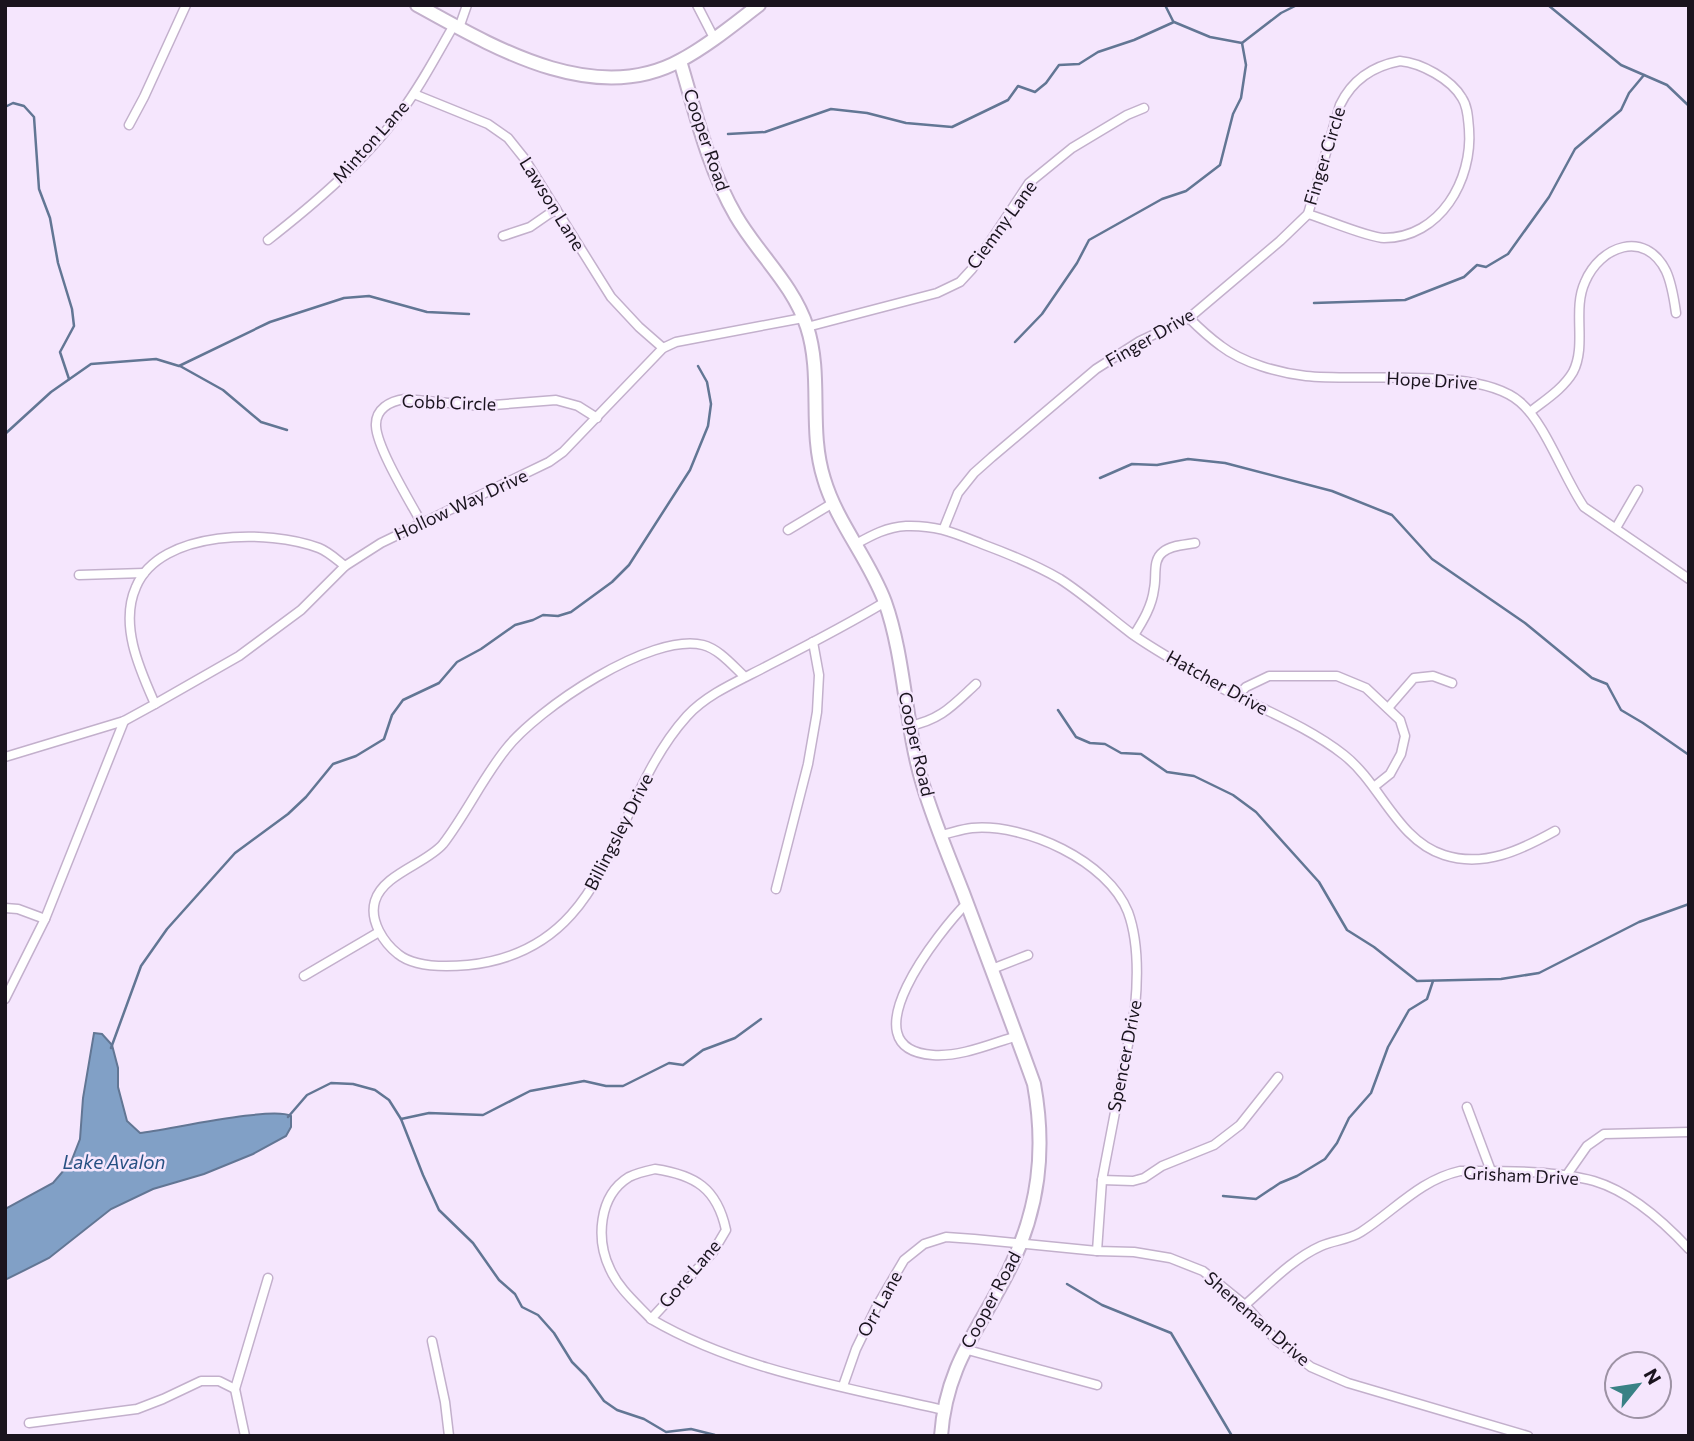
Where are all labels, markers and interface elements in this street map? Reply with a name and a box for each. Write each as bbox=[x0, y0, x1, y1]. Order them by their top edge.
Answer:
street label: Cooper Road bbox=[679, 86, 735, 194]
street label: Minton Lane bbox=[327, 96, 413, 187]
street label: Finger Circle bbox=[1299, 104, 1349, 208]
street label: Lawson Lane bbox=[515, 153, 590, 254]
street label: Ciemny Lane bbox=[962, 176, 1041, 273]
street label: Finger Drive bbox=[1101, 303, 1198, 371]
street label: Hope Drive bbox=[1386, 367, 1478, 393]
street label: Cobb Circle bbox=[401, 389, 497, 415]
street label: Hollow Way Drive bbox=[390, 464, 531, 545]
street label: Hatcher Drive bbox=[1163, 645, 1272, 719]
street label: Cooper Road bbox=[894, 689, 940, 798]
street label: Billingsley Drive bbox=[579, 769, 657, 894]
street label: Spencer Drive bbox=[1102, 998, 1146, 1114]
water label: Lake Avalon bbox=[62, 1150, 166, 1173]
street label: Grisham Drive bbox=[1463, 1161, 1579, 1189]
street label: Gore Lane bbox=[654, 1235, 725, 1312]
street label: Cooper Road bbox=[955, 1247, 1025, 1352]
street label: Sheneman Drive bbox=[1200, 1266, 1315, 1370]
street label: Orr Lane bbox=[852, 1267, 906, 1340]
north arrow bbox=[1603, 1350, 1673, 1420]
text: N bbox=[1640, 1364, 1667, 1388]

